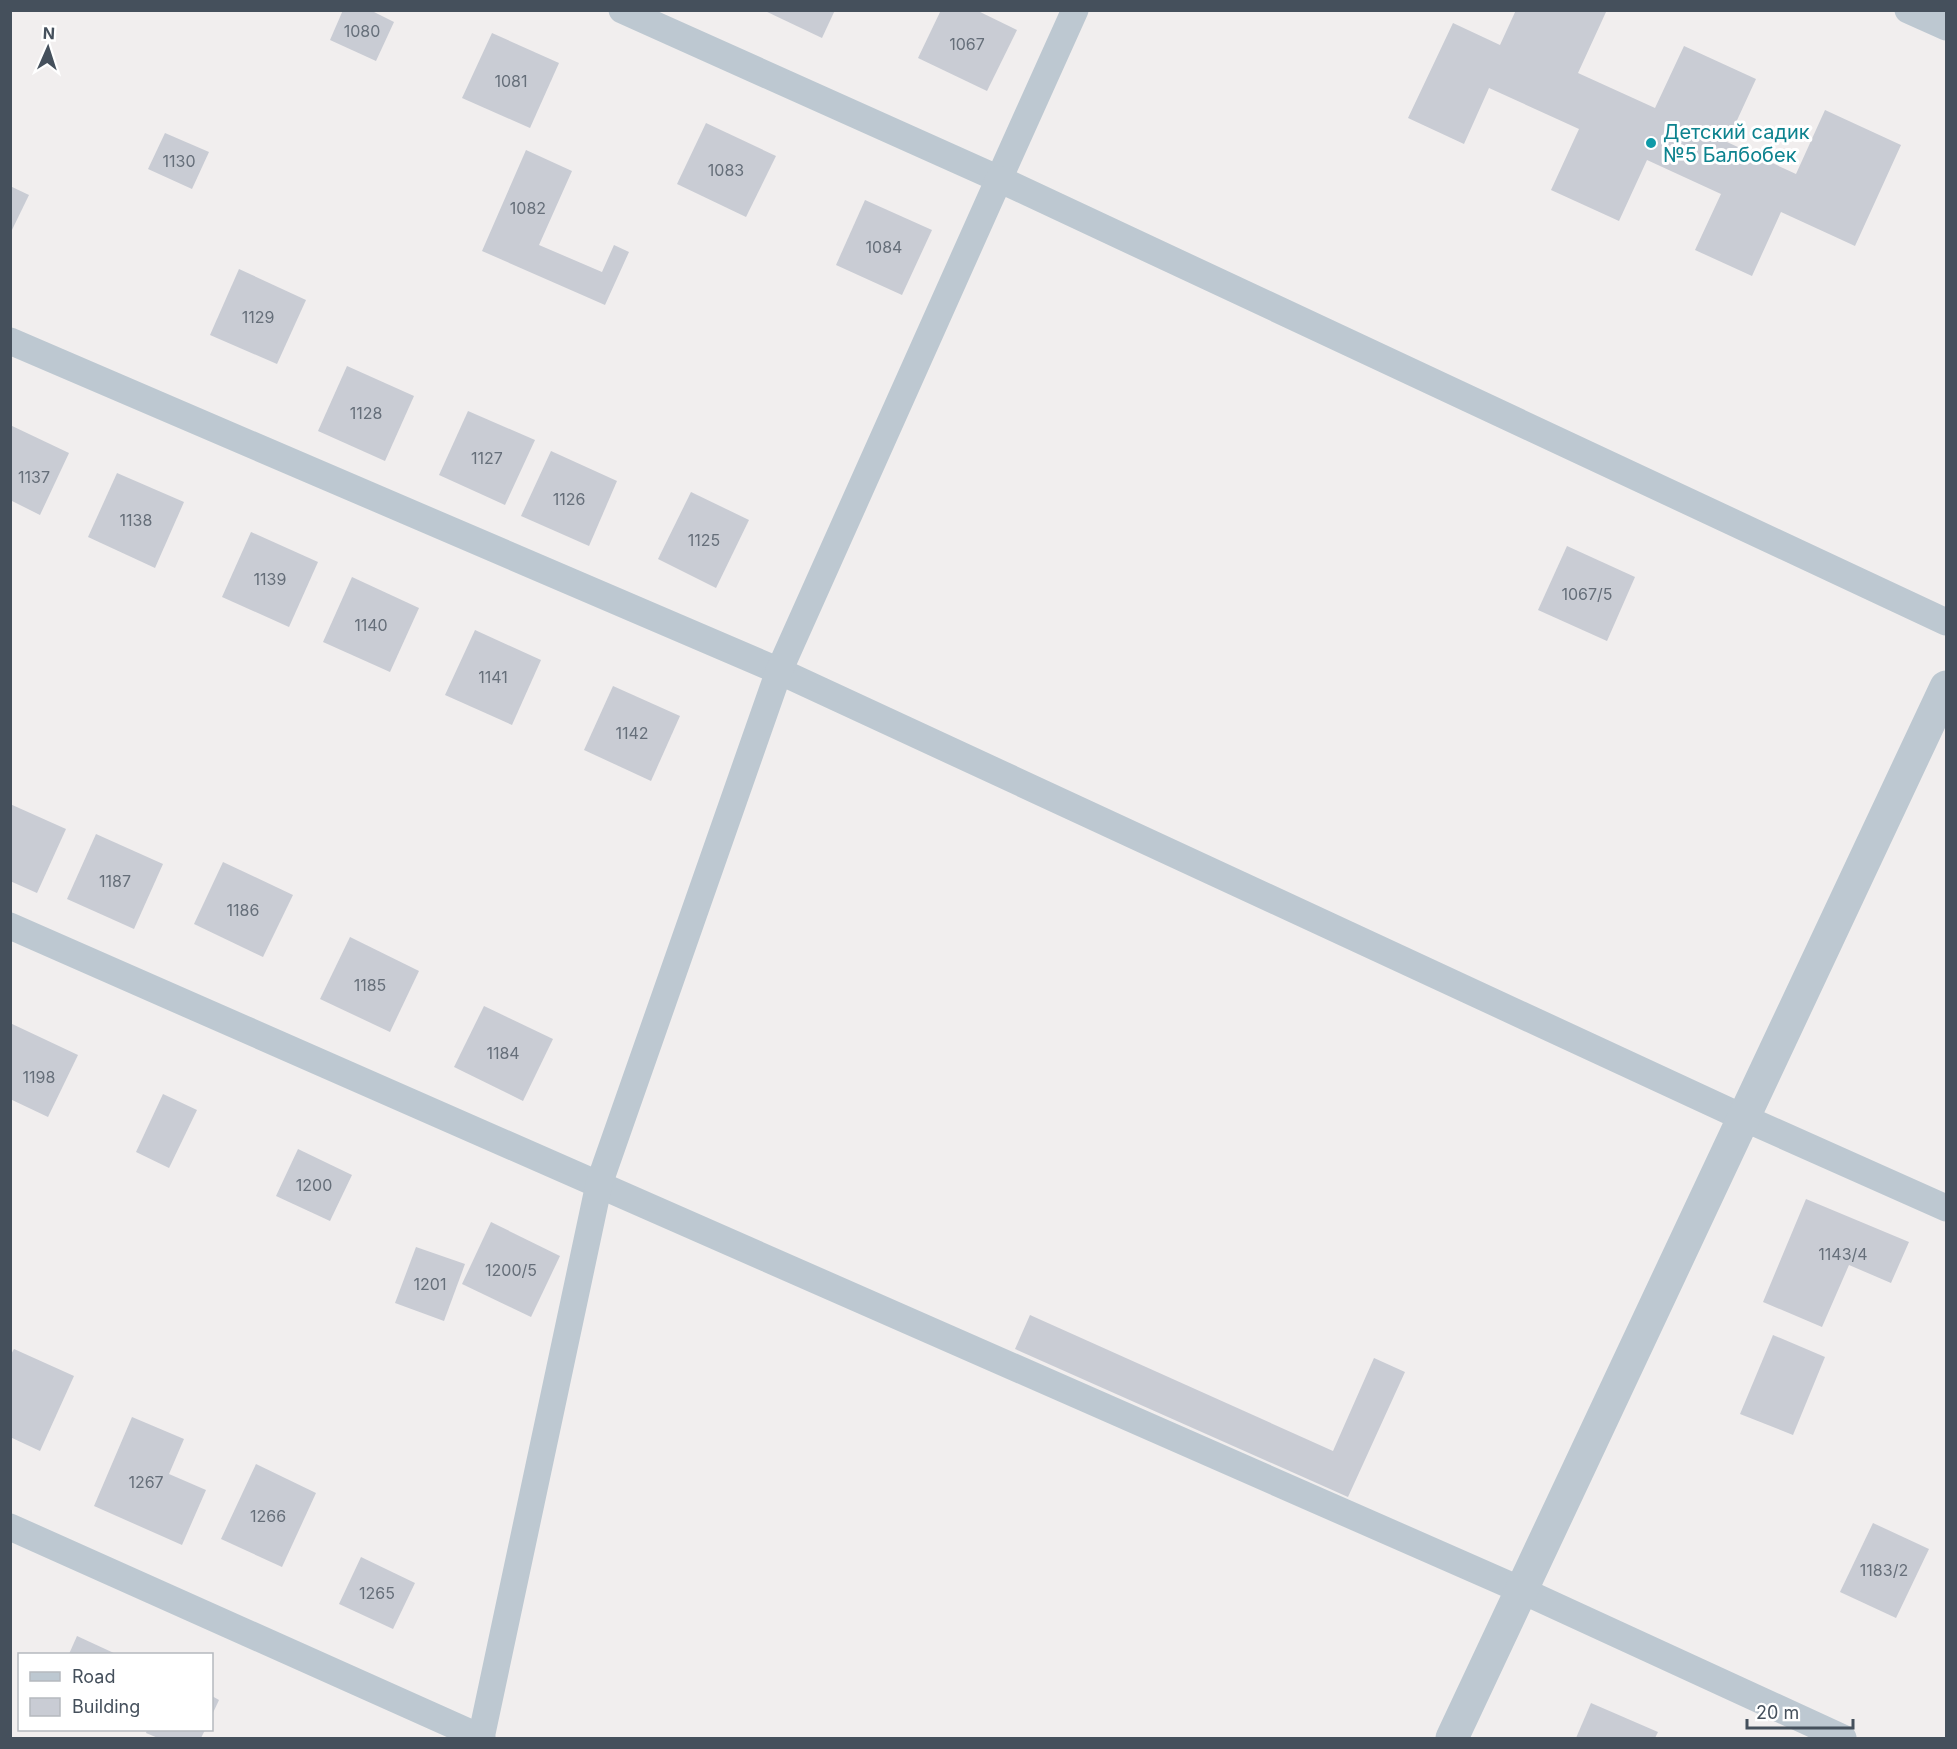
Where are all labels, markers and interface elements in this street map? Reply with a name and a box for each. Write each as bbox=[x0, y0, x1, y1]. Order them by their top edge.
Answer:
north arrow bbox=[18, 18, 78, 78]
house number: 1080 bbox=[344, 21, 380, 41]
text: N bbox=[42, 23, 55, 43]
house number: 1067 bbox=[949, 34, 985, 54]
house number: 1081 bbox=[494, 71, 528, 91]
place label: Детский садик №5 Балбобек bbox=[1663, 120, 1810, 167]
marker: Детский садик №5 Балбобек bbox=[1644, 136, 1658, 150]
house number: 1130 bbox=[163, 151, 196, 171]
house number: 1083 bbox=[708, 160, 744, 180]
house number: 1082 bbox=[510, 198, 546, 218]
house number: 1084 bbox=[866, 237, 902, 257]
house number: 1129 bbox=[242, 307, 274, 327]
house number: 1128 bbox=[350, 403, 382, 423]
house number: 1127 bbox=[471, 448, 503, 468]
house number: 1137 bbox=[18, 467, 50, 487]
house number: 1126 bbox=[553, 489, 585, 509]
house number: 1138 bbox=[120, 510, 152, 530]
house number: 1125 bbox=[688, 530, 720, 550]
house number: 1139 bbox=[254, 569, 286, 589]
house number: 1067/5 bbox=[1561, 584, 1613, 604]
house number: 1140 bbox=[354, 615, 388, 635]
house number: 1141 bbox=[478, 667, 508, 687]
house number: 1142 bbox=[615, 723, 649, 743]
house number: 1187 bbox=[99, 871, 131, 891]
house number: 1186 bbox=[227, 900, 259, 920]
house number: 1185 bbox=[354, 975, 386, 995]
house number: 1184 bbox=[486, 1043, 520, 1063]
house number: 1198 bbox=[23, 1067, 55, 1087]
house number: 1200 bbox=[296, 1175, 332, 1195]
house number: 1143/4 bbox=[1818, 1244, 1868, 1264]
house number: 1200/5 bbox=[485, 1260, 537, 1280]
house number: 1201 bbox=[414, 1274, 446, 1294]
house number: 1267 bbox=[128, 1472, 164, 1492]
house number: 1266 bbox=[250, 1506, 286, 1526]
house number: 1183/2 bbox=[1860, 1560, 1908, 1580]
house number: 1265 bbox=[359, 1583, 395, 1603]
legend bbox=[18, 1653, 213, 1731]
text: Road bbox=[72, 1666, 115, 1687]
scale bar bbox=[1747, 1692, 1854, 1730]
text: Building bbox=[72, 1696, 140, 1717]
text: 20 m bbox=[1756, 1702, 1799, 1723]

